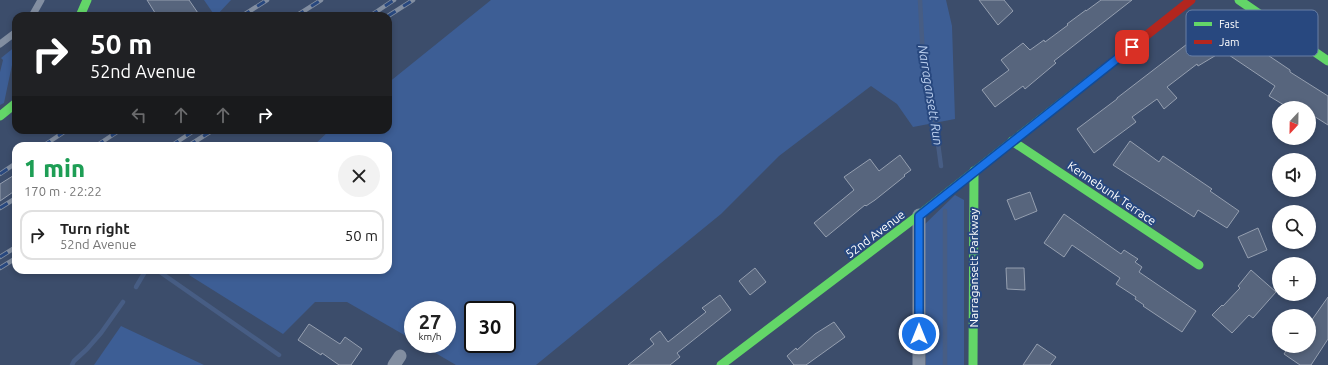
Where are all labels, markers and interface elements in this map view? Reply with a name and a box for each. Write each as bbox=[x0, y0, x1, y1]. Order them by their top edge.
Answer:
legend bbox=[1186, 10, 1318, 56]
text: Fast bbox=[1219, 18, 1240, 30]
icon: right bbox=[24, 28, 76, 80]
text: 50 m bbox=[90, 28, 152, 59]
pin bbox=[1115, 30, 1149, 64]
icon: arrive bbox=[1121, 36, 1143, 58]
text: Jam bbox=[1219, 36, 1240, 48]
water label: Narragansett Run bbox=[916, 44, 946, 146]
text: 52nd Avenue bbox=[90, 61, 196, 81]
north arrow bbox=[1272, 101, 1316, 145]
map controls bbox=[1272, 101, 1316, 353]
icon: left bbox=[128, 104, 150, 126]
icon: ahead bbox=[170, 104, 192, 126]
icon: ahead bbox=[212, 104, 234, 126]
icon: right bbox=[254, 104, 276, 126]
button: sound bbox=[1272, 153, 1316, 197]
text: 1 min bbox=[24, 155, 85, 182]
button: close bbox=[338, 155, 380, 197]
street label: Kennebunk Terrace bbox=[1065, 159, 1159, 227]
text: 170 m · 22:22 bbox=[24, 184, 102, 198]
button: search bbox=[1272, 205, 1316, 249]
street label: 52nd Avenue bbox=[843, 208, 907, 260]
street label: Narragansett Parkway bbox=[967, 208, 980, 328]
text: Turn right bbox=[60, 220, 130, 237]
icon: right bbox=[26, 224, 48, 246]
text: 50 m bbox=[345, 227, 378, 244]
text: 52nd Avenue bbox=[60, 237, 136, 251]
button: + bbox=[1272, 257, 1316, 301]
speed limit sign: 30 bbox=[464, 301, 516, 353]
button: − bbox=[1272, 309, 1316, 353]
text: 27 bbox=[419, 310, 441, 333]
position arrow bbox=[898, 313, 940, 355]
text: km/h bbox=[418, 331, 442, 342]

